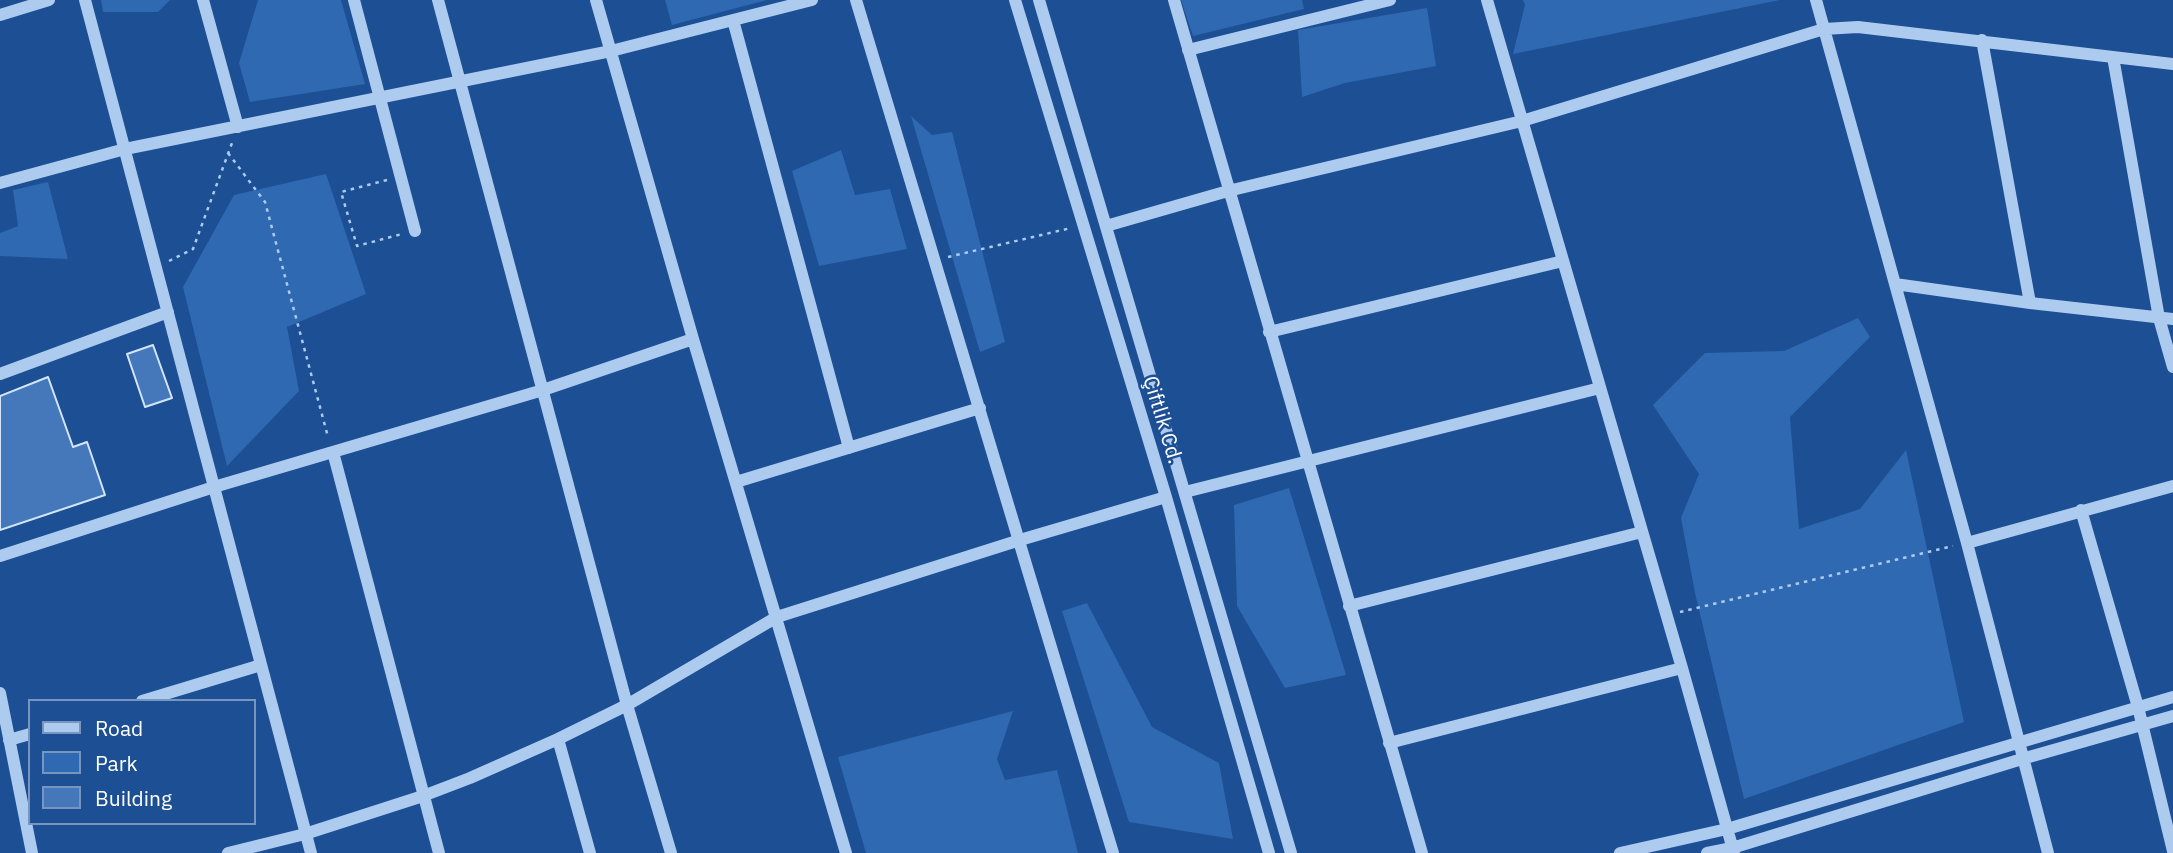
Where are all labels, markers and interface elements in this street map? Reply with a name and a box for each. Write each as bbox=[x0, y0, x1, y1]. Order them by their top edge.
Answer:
street label: Çiftlik Cd. bbox=[1137, 373, 1187, 467]
legend bbox=[28, 699, 256, 825]
text: Road bbox=[95, 714, 143, 742]
text: Park bbox=[95, 749, 138, 777]
text: Building bbox=[95, 784, 172, 812]

